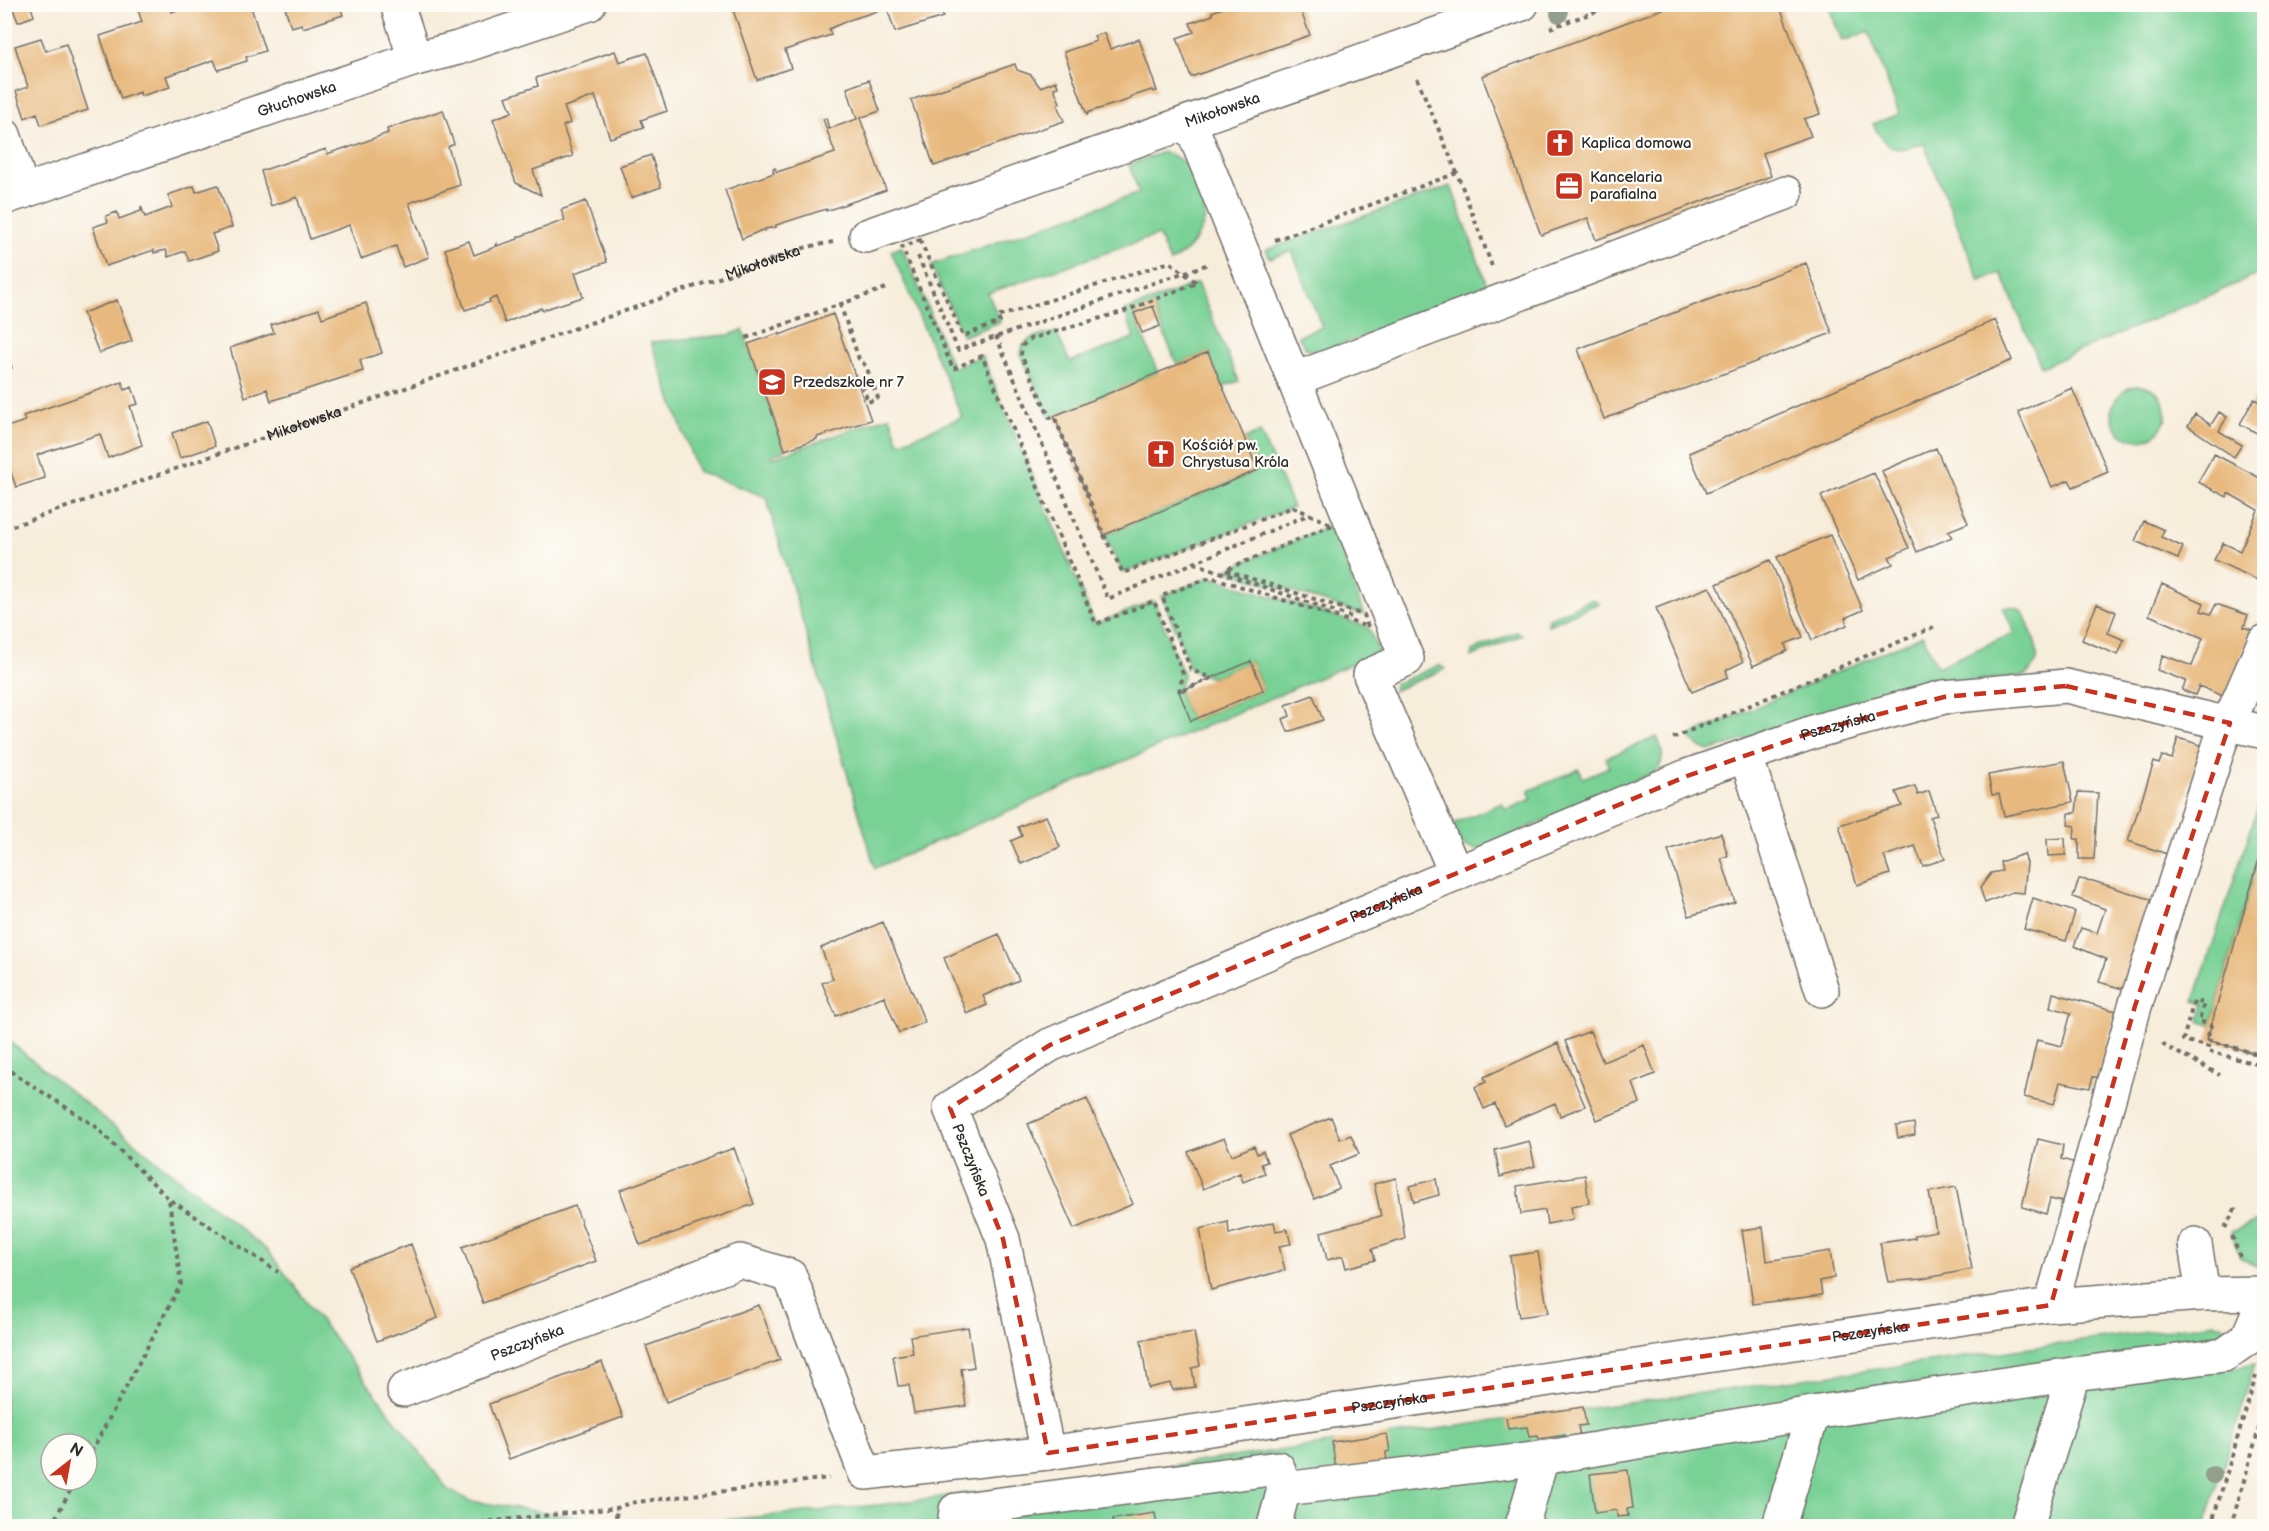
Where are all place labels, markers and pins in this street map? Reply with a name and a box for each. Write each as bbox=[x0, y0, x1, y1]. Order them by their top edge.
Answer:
church icon: Kaplica domowa bbox=[1544, 127, 1576, 159]
place label: Kaplica domowa bbox=[1581, 134, 1691, 153]
place label: Kancelaria parafialna bbox=[1590, 168, 1662, 204]
office icon: Kancelaria parafialna bbox=[1553, 170, 1585, 202]
school or university icon: Przedszkole nr 7 bbox=[756, 366, 788, 398]
place label: Przedszkole nr 7 bbox=[793, 373, 904, 392]
place label: Kościół pw. Chrystusa Króla bbox=[1182, 436, 1289, 472]
church icon: Kościół pw. Chrystusa Króla bbox=[1145, 438, 1177, 470]

